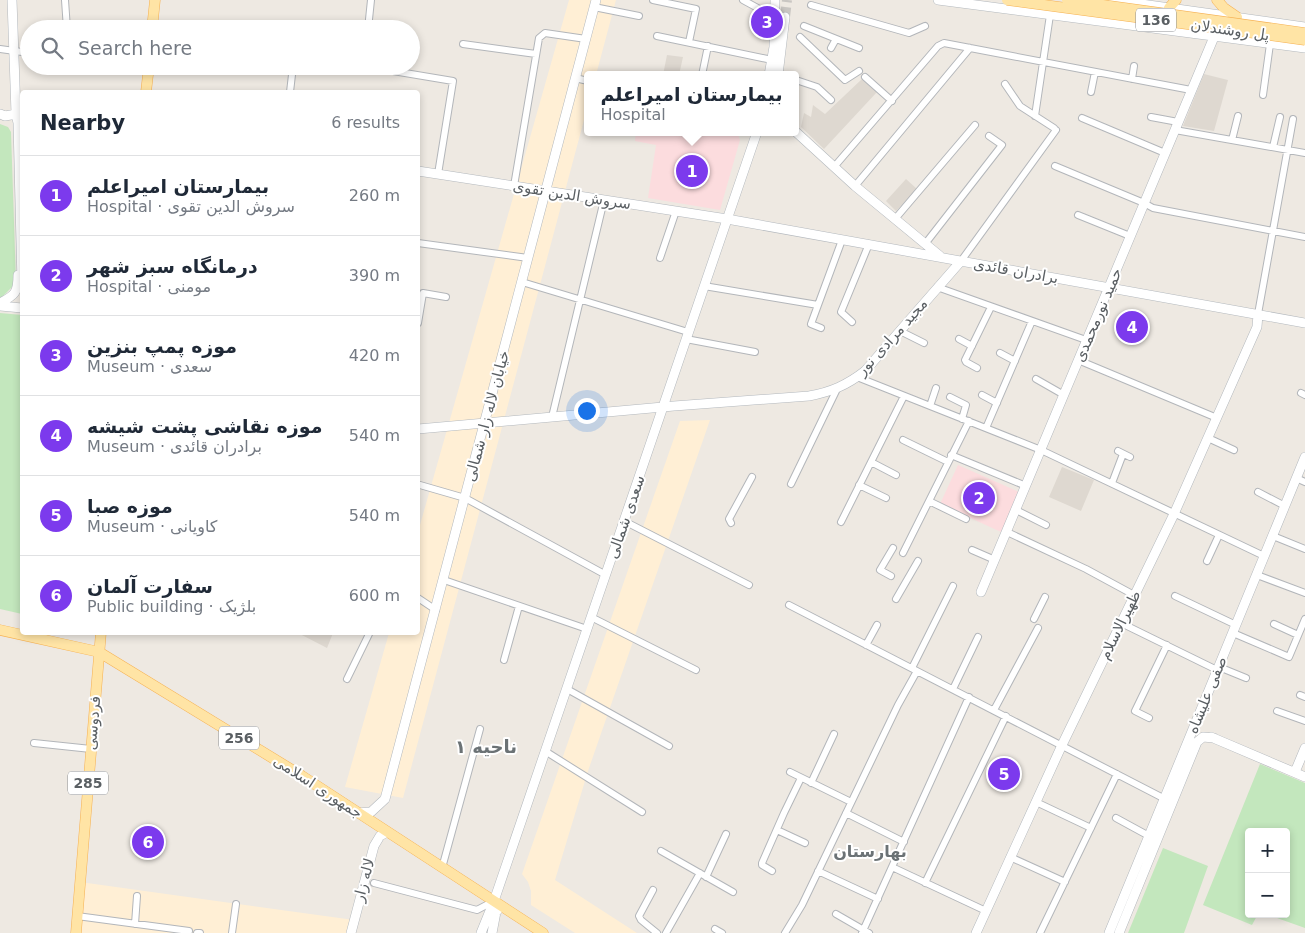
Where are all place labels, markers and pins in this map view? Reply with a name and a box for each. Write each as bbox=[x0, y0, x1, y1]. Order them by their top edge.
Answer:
pin: 3 bbox=[751, 3, 783, 41]
pin: 1 bbox=[676, 152, 708, 190]
pin: 4 bbox=[1116, 308, 1148, 346]
pin: 2 bbox=[963, 479, 995, 517]
pin: 5 bbox=[988, 755, 1020, 793]
pin: 6 bbox=[132, 823, 164, 861]

